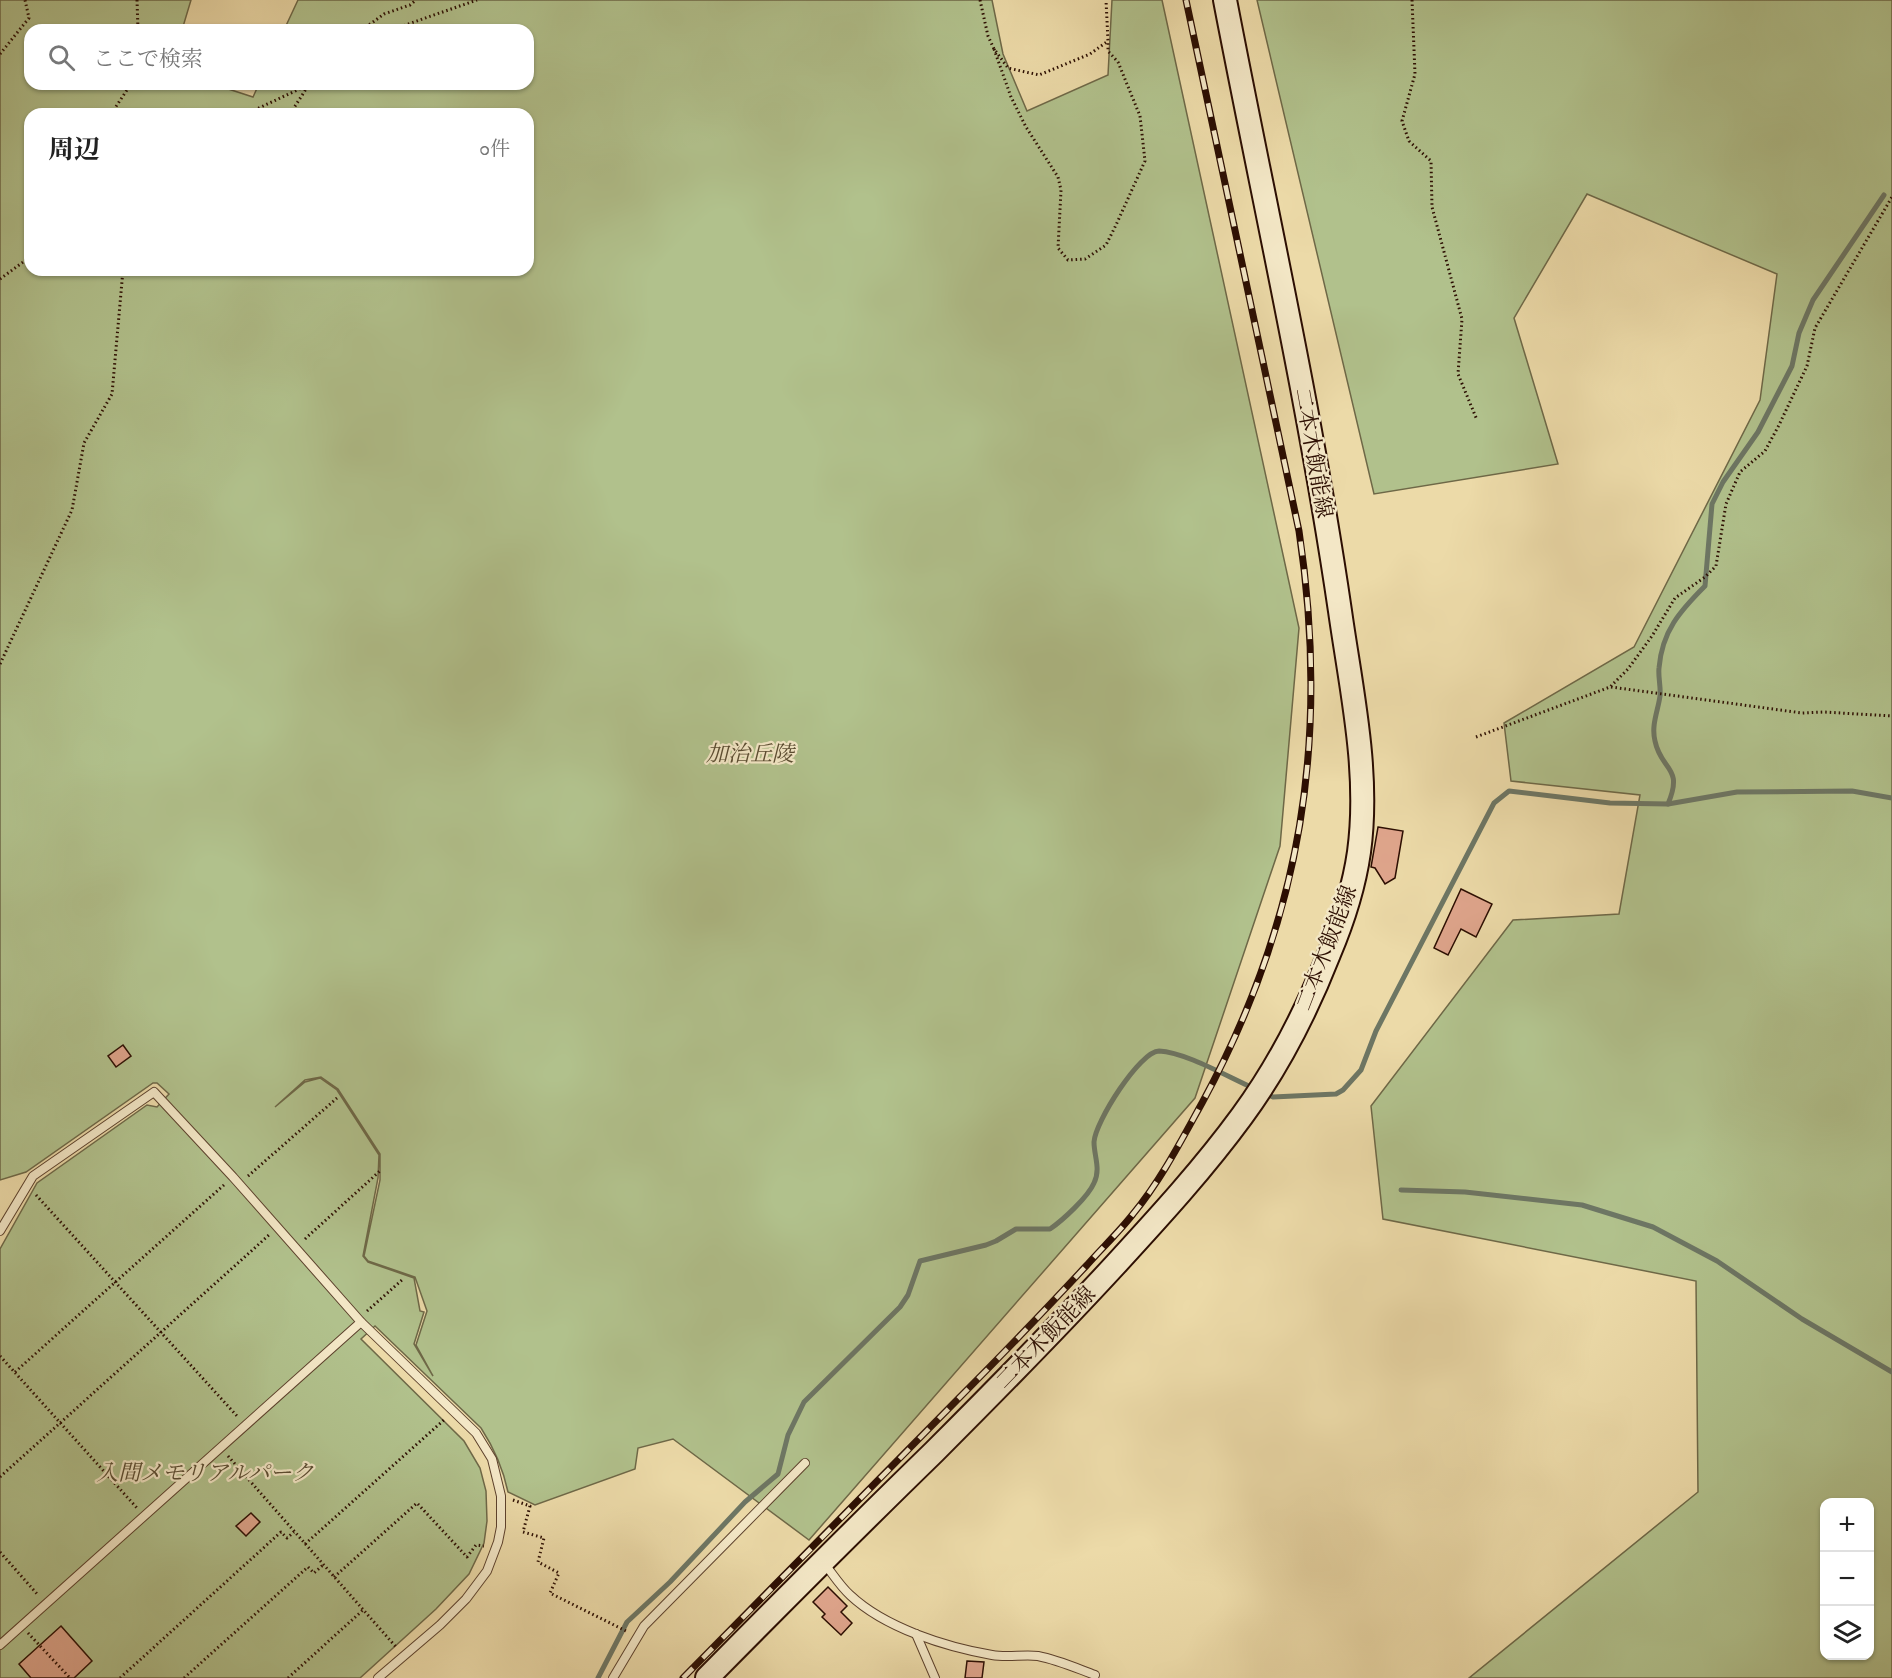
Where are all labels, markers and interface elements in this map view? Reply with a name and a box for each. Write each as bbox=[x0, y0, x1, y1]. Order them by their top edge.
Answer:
search box bbox=[24, 24, 534, 90]
icon: search bbox=[45, 41, 78, 74]
text: ここで検索 bbox=[93, 46, 203, 73]
text: 周辺 bbox=[48, 134, 100, 167]
text: 0件 bbox=[479, 137, 510, 162]
street label: 二本木飯能線 bbox=[1288, 386, 1338, 520]
park label: 加治丘陵 bbox=[706, 741, 797, 768]
street label: 二本木飯能線 bbox=[1291, 882, 1363, 1014]
street label: 二本木飯能線 bbox=[990, 1281, 1102, 1395]
park label: 入間メモリアルパーク bbox=[96, 1460, 314, 1487]
map controls bbox=[1820, 1498, 1874, 1660]
button: + bbox=[1820, 1498, 1874, 1552]
button: − bbox=[1820, 1552, 1874, 1606]
button: layers bbox=[1820, 1606, 1874, 1660]

